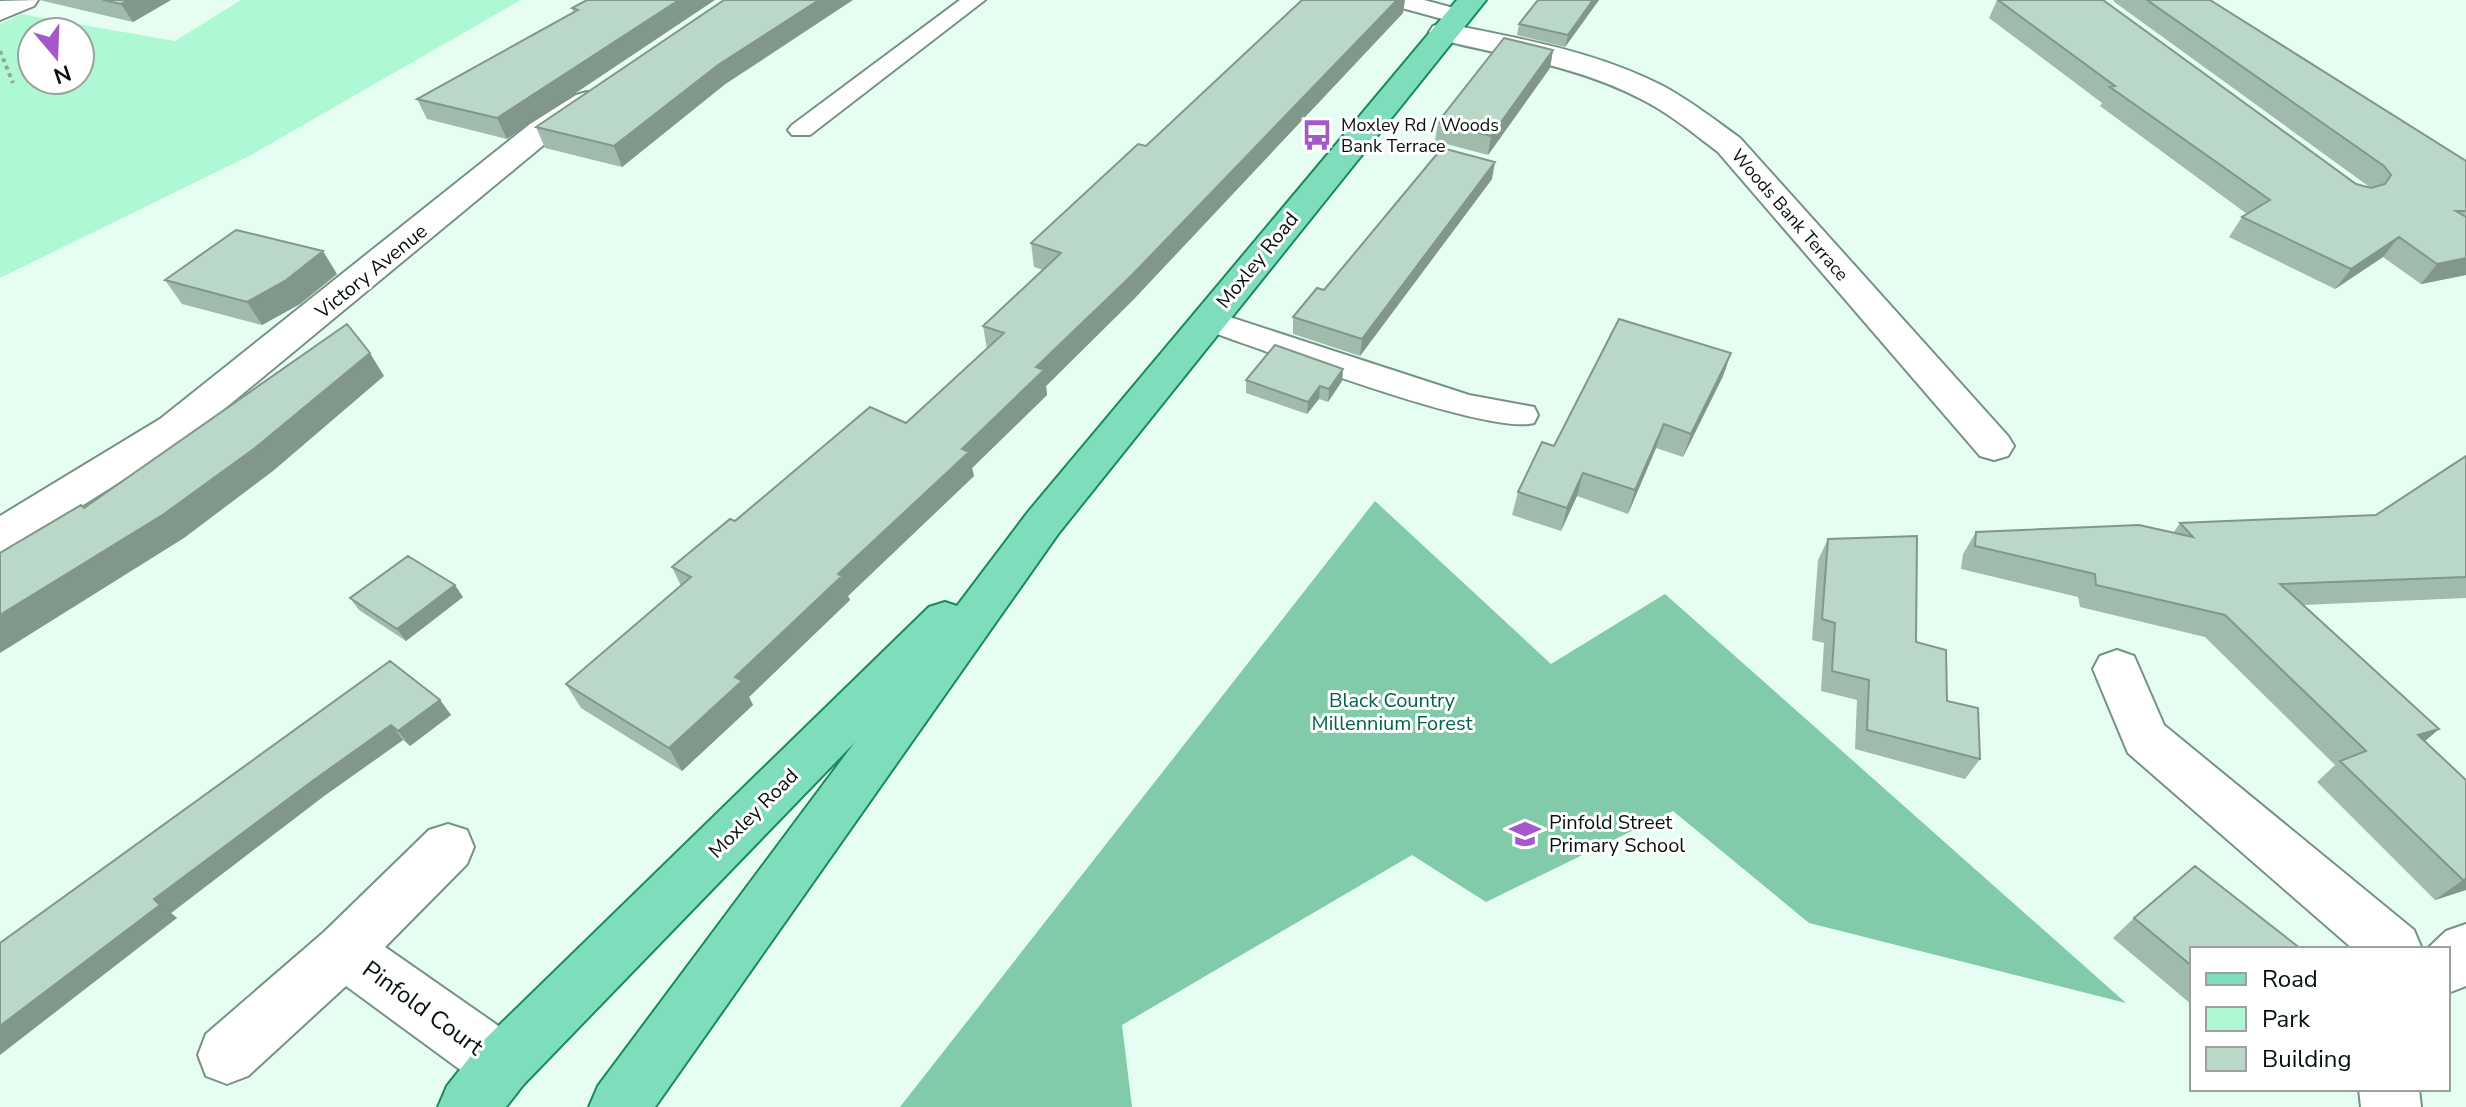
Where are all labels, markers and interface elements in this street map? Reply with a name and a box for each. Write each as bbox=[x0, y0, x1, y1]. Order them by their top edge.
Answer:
north arrow bbox=[16, 16, 96, 96]
text: N bbox=[50, 57, 75, 91]
place label: Moxley Rd / Woods Bank Terrace bbox=[1341, 113, 1499, 158]
bus stop icon: Moxley Rd / Woods Bank Terrace bbox=[1300, 118, 1334, 152]
street label: Woods Bank Terrace bbox=[1726, 144, 1854, 286]
street label: Moxley Road bbox=[1210, 206, 1305, 314]
street label: Victory Avenue bbox=[309, 218, 433, 326]
park label: Black Country Millennium Forest bbox=[1312, 687, 1473, 737]
street label: Moxley Road bbox=[703, 763, 804, 864]
place label: Pinfold Street Primary School bbox=[1549, 809, 1685, 859]
school or university icon: Pinfold Street Primary School bbox=[1508, 817, 1542, 851]
legend bbox=[2190, 947, 2450, 1091]
street label: Pinfold Court bbox=[356, 953, 490, 1063]
text: Road bbox=[2262, 963, 2318, 995]
text: Park bbox=[2262, 1003, 2311, 1035]
text: Building bbox=[2262, 1043, 2352, 1075]

